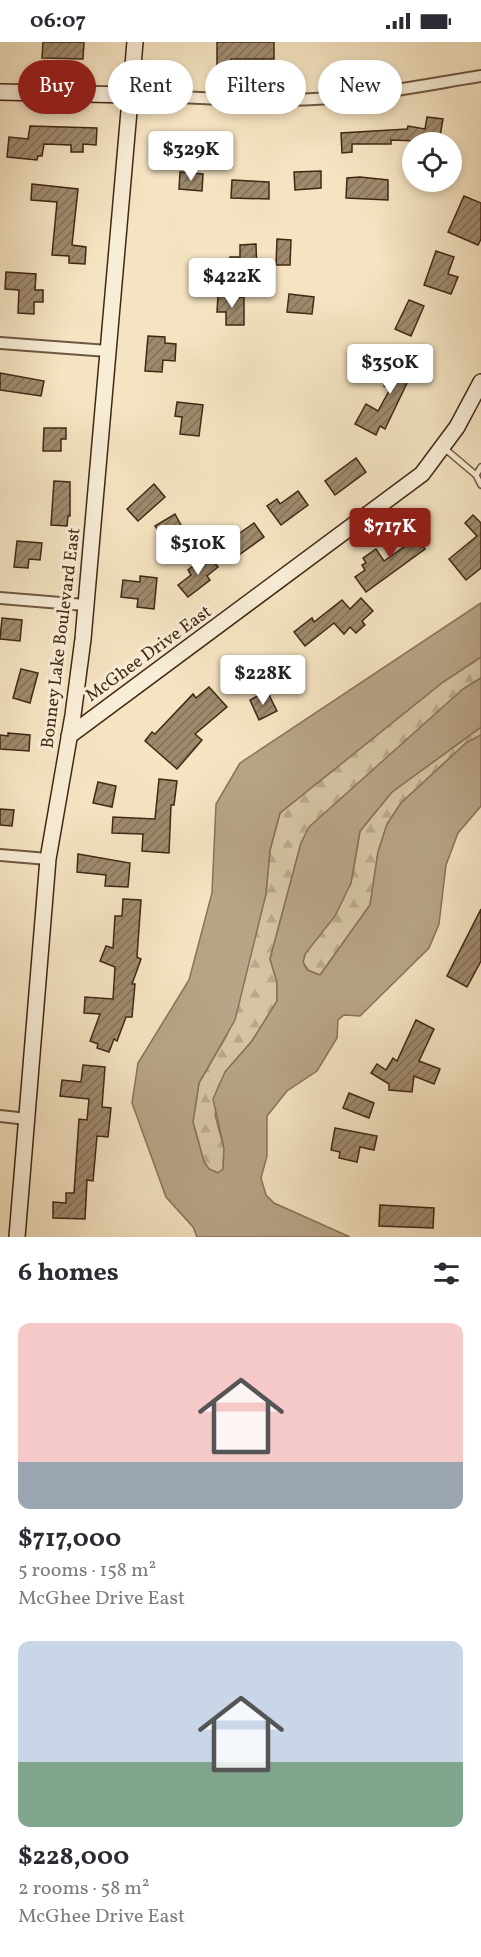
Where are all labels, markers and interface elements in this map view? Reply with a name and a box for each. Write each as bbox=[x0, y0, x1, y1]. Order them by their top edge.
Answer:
text: 06:07 bbox=[30, 6, 86, 37]
chip: Buy bbox=[18, 60, 96, 114]
chip: Rent bbox=[108, 60, 193, 114]
chip: Filters bbox=[205, 60, 306, 114]
chip: New bbox=[318, 60, 402, 114]
pin: $329K bbox=[149, 131, 233, 182]
map controls bbox=[402, 132, 462, 192]
button: locate bbox=[402, 132, 462, 192]
text: $329K bbox=[162, 136, 220, 164]
pin: $422K bbox=[190, 258, 274, 309]
text: $422K bbox=[203, 263, 261, 291]
pin: $350K bbox=[348, 344, 432, 395]
text: $350K bbox=[361, 349, 419, 377]
pin: $717K bbox=[348, 508, 432, 559]
text: $717K bbox=[364, 513, 416, 541]
pin: $510K bbox=[156, 525, 240, 576]
street label: Bonney Lake Boulevard East bbox=[36, 526, 87, 750]
text: $510K bbox=[170, 530, 226, 558]
street label: McGhee Drive East bbox=[81, 600, 217, 709]
pin: $228K bbox=[221, 655, 305, 706]
text: $228K bbox=[234, 660, 292, 688]
text: 6 homes bbox=[18, 1255, 119, 1291]
icon: filters bbox=[430, 1257, 463, 1290]
icon: home bbox=[187, 1362, 295, 1470]
text: $717,000 bbox=[18, 1521, 121, 1557]
text: 5 rooms · 158 m² bbox=[18, 1557, 156, 1585]
text: McGhee Drive East bbox=[18, 1585, 185, 1613]
icon: home bbox=[187, 1680, 295, 1788]
text: $228,000 bbox=[18, 1839, 129, 1875]
text: 2 rooms · 58 m² bbox=[18, 1875, 149, 1903]
text: McGhee Drive East bbox=[18, 1903, 185, 1931]

